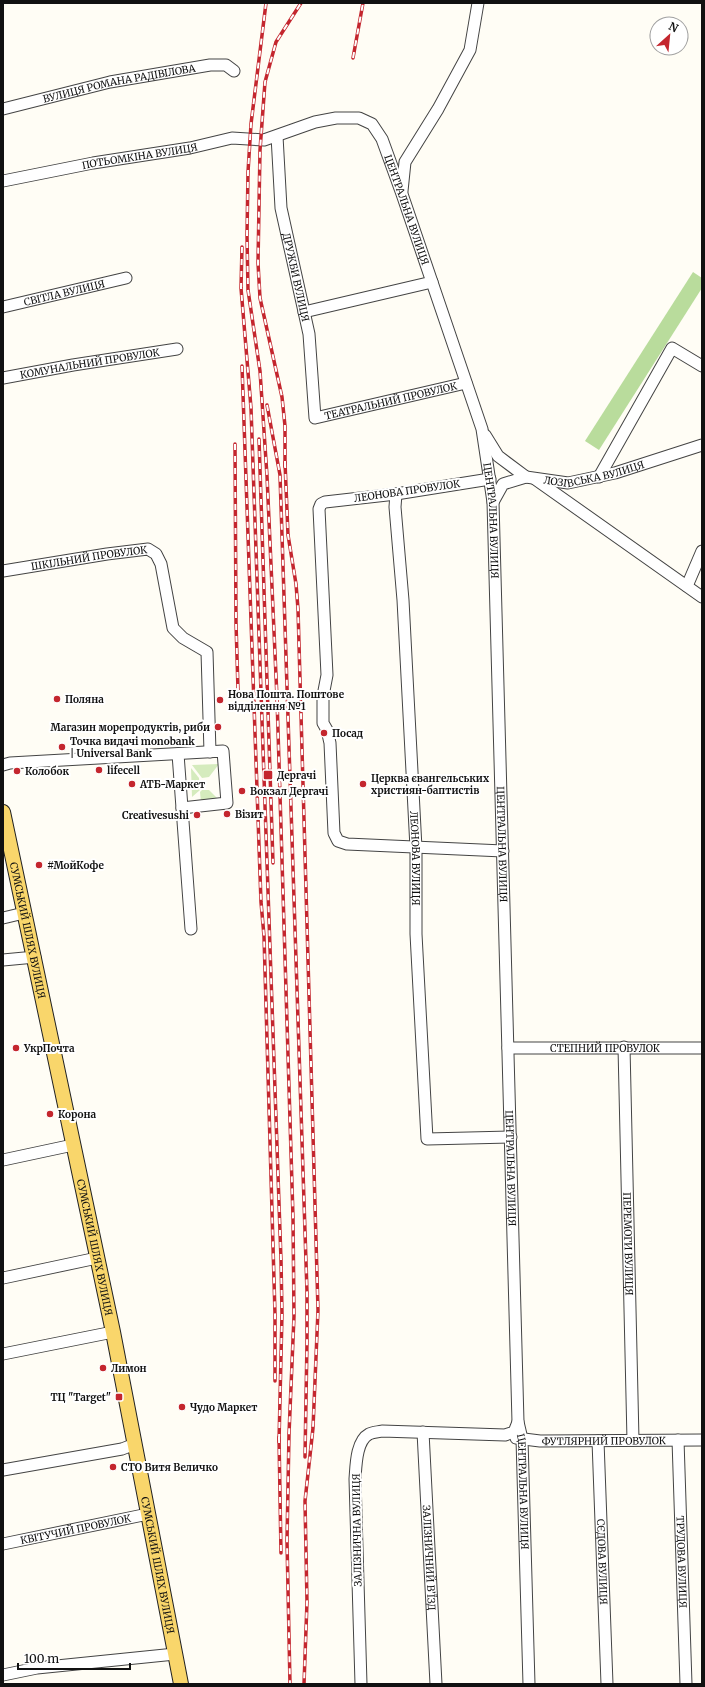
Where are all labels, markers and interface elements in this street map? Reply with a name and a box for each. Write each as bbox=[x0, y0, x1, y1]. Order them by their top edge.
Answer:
north arrow bbox=[649, 16, 689, 56]
text: N bbox=[666, 19, 681, 35]
street label: ВУЛИЦЯ РОМАНА РАДІВІЛОВА bbox=[41, 61, 197, 105]
street label: ПОТЬОМКІНА ВУЛИЦЯ bbox=[81, 140, 199, 172]
street label: ЦЕНТРАЛЬНА ВУЛИЦЯ bbox=[382, 153, 432, 267]
street label: ДРУЖБИ ВУЛИЦЯ bbox=[280, 231, 313, 323]
street label: СВІТЛА ВУЛИЦЯ bbox=[22, 277, 106, 308]
street label: КОМУНАЛЬНИЙ ПРОВУЛОК bbox=[19, 345, 160, 381]
street label: ТЕАТРАЛЬНИЙ ПРОВУЛОК bbox=[323, 379, 458, 422]
street label: ЛОЗІВСЬКА ВУЛИЦЯ bbox=[543, 458, 646, 490]
street label: ЦЕНТРАЛЬНА ВУЛИЦЯ bbox=[481, 462, 502, 579]
street label: ЛЕОНОВА ПРОВУЛОК bbox=[353, 477, 461, 505]
street label: ШКІЛЬНИЙ ПРОВУЛОК bbox=[30, 543, 148, 573]
place label: Нова Пошта. Поштове відділення №1 bbox=[228, 688, 345, 713]
place label: Поляна bbox=[65, 693, 104, 706]
marker: Поляна bbox=[52, 694, 62, 704]
marker: Нова Пошта. Поштове відділення №1 bbox=[215, 695, 225, 705]
place label: Магазин морепродуктів, риби bbox=[51, 721, 210, 734]
marker: Магазин морепродуктів, риби bbox=[213, 722, 223, 732]
place label: Посад bbox=[332, 727, 363, 740]
marker: Посад bbox=[319, 728, 329, 738]
place label: Точка видачі monobank | Universal Bank bbox=[70, 735, 195, 760]
marker: Точка видачі monobank | Universal Bank bbox=[57, 742, 67, 752]
place label: lifecell bbox=[107, 764, 141, 777]
place label: Колобок bbox=[25, 765, 69, 778]
marker: lifecell bbox=[94, 765, 104, 775]
marker: Колобок bbox=[12, 766, 22, 776]
marker: Дергачі bbox=[262, 769, 274, 781]
place label: Дергачі bbox=[277, 769, 317, 782]
place label: Церква євангельських християн-баптистів bbox=[371, 772, 490, 797]
place label: АТБ-Маркет bbox=[139, 778, 205, 791]
marker: АТБ-Маркет bbox=[127, 779, 137, 789]
marker: Церква євангельських християн-баптистів bbox=[358, 779, 368, 789]
place label: Вокзал Дергачі bbox=[250, 785, 329, 798]
marker: Вокзал Дергачі bbox=[237, 786, 247, 796]
street label: ЦЕНТРАЛЬНА ВУЛИЦЯ bbox=[494, 786, 510, 903]
place label: Візит bbox=[235, 808, 264, 821]
place label: Creativesushi bbox=[122, 809, 190, 822]
marker: Візит bbox=[222, 809, 232, 819]
marker: Creativesushi bbox=[192, 810, 202, 820]
street label: ЛЕОНОВА ВУЛИЦЯ bbox=[408, 811, 423, 906]
place label: #МойКофе bbox=[47, 859, 105, 872]
marker: #МойКофе bbox=[34, 860, 44, 870]
street label: СУМСЬКИЙ ШЛЯХ ВУЛИЦЯ bbox=[7, 861, 49, 1000]
street label: СТЕПНИЙ ПРОВУЛОК bbox=[550, 1041, 660, 1055]
place label: УкрПочта bbox=[23, 1042, 75, 1055]
marker: УкрПочта bbox=[11, 1043, 21, 1053]
place label: Корона bbox=[58, 1108, 96, 1121]
marker: Корона bbox=[45, 1109, 55, 1119]
street label: ЦЕНТРАЛЬНА ВУЛИЦЯ bbox=[503, 1110, 519, 1226]
street label: СУМСЬКИЙ ШЛЯХ ВУЛИЦЯ bbox=[74, 1178, 116, 1317]
street label: ПЕРЕМОГИ ВУЛИЦЯ bbox=[621, 1192, 636, 1296]
place label: Лимон bbox=[111, 1362, 147, 1375]
marker: Лимон bbox=[98, 1363, 108, 1373]
place label: ТЦ "Target" bbox=[50, 1391, 111, 1404]
marker: ТЦ "Target" bbox=[114, 1392, 124, 1402]
place label: Чудо Маркет bbox=[190, 1401, 257, 1414]
marker: Чудо Маркет bbox=[177, 1402, 187, 1412]
street label: ЦЕНТРАЛЬНА ВУЛИЦЯ bbox=[514, 1432, 532, 1550]
street label: ФУТЛЯРНИЙ ПРОВУЛОК bbox=[542, 1433, 666, 1447]
place label: СТО Витя Величко bbox=[121, 1461, 218, 1474]
marker: СТО Витя Величко bbox=[108, 1462, 118, 1472]
street label: ЗАЛІЗНИЧНА ВУЛИЦЯ bbox=[350, 1473, 364, 1587]
street label: СУМСЬКИЙ ШЛЯХ ВУЛИЦЯ bbox=[138, 1496, 178, 1635]
street label: ЗАЛІЗНИЧНИЙ В’ЇЗД bbox=[420, 1505, 439, 1611]
street label: КВІТУЧИЙ ПРОВУЛОК bbox=[19, 1511, 132, 1547]
street label: ТРУДОВА ВУЛИЦЯ bbox=[674, 1515, 690, 1608]
street label: СЄДОВА ВУЛИЦЯ bbox=[594, 1519, 611, 1605]
scale bar bbox=[18, 1645, 130, 1671]
text: 100 m bbox=[24, 1651, 59, 1666]

